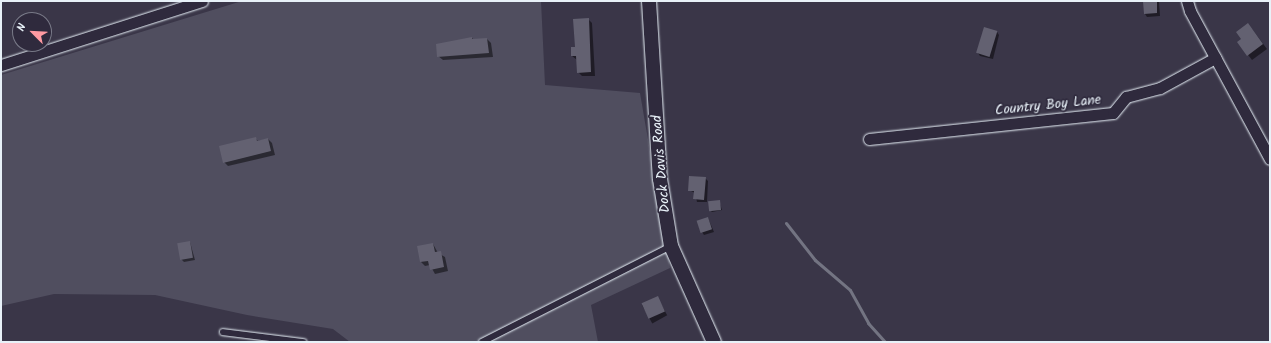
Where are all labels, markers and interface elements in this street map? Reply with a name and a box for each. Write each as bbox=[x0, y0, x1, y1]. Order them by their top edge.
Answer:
north arrow bbox=[12, 12, 52, 52]
text: N bbox=[12, 21, 32, 34]
street label: Country Boy Lane bbox=[994, 91, 1102, 119]
street label: Dock Davis Road bbox=[648, 114, 674, 214]

